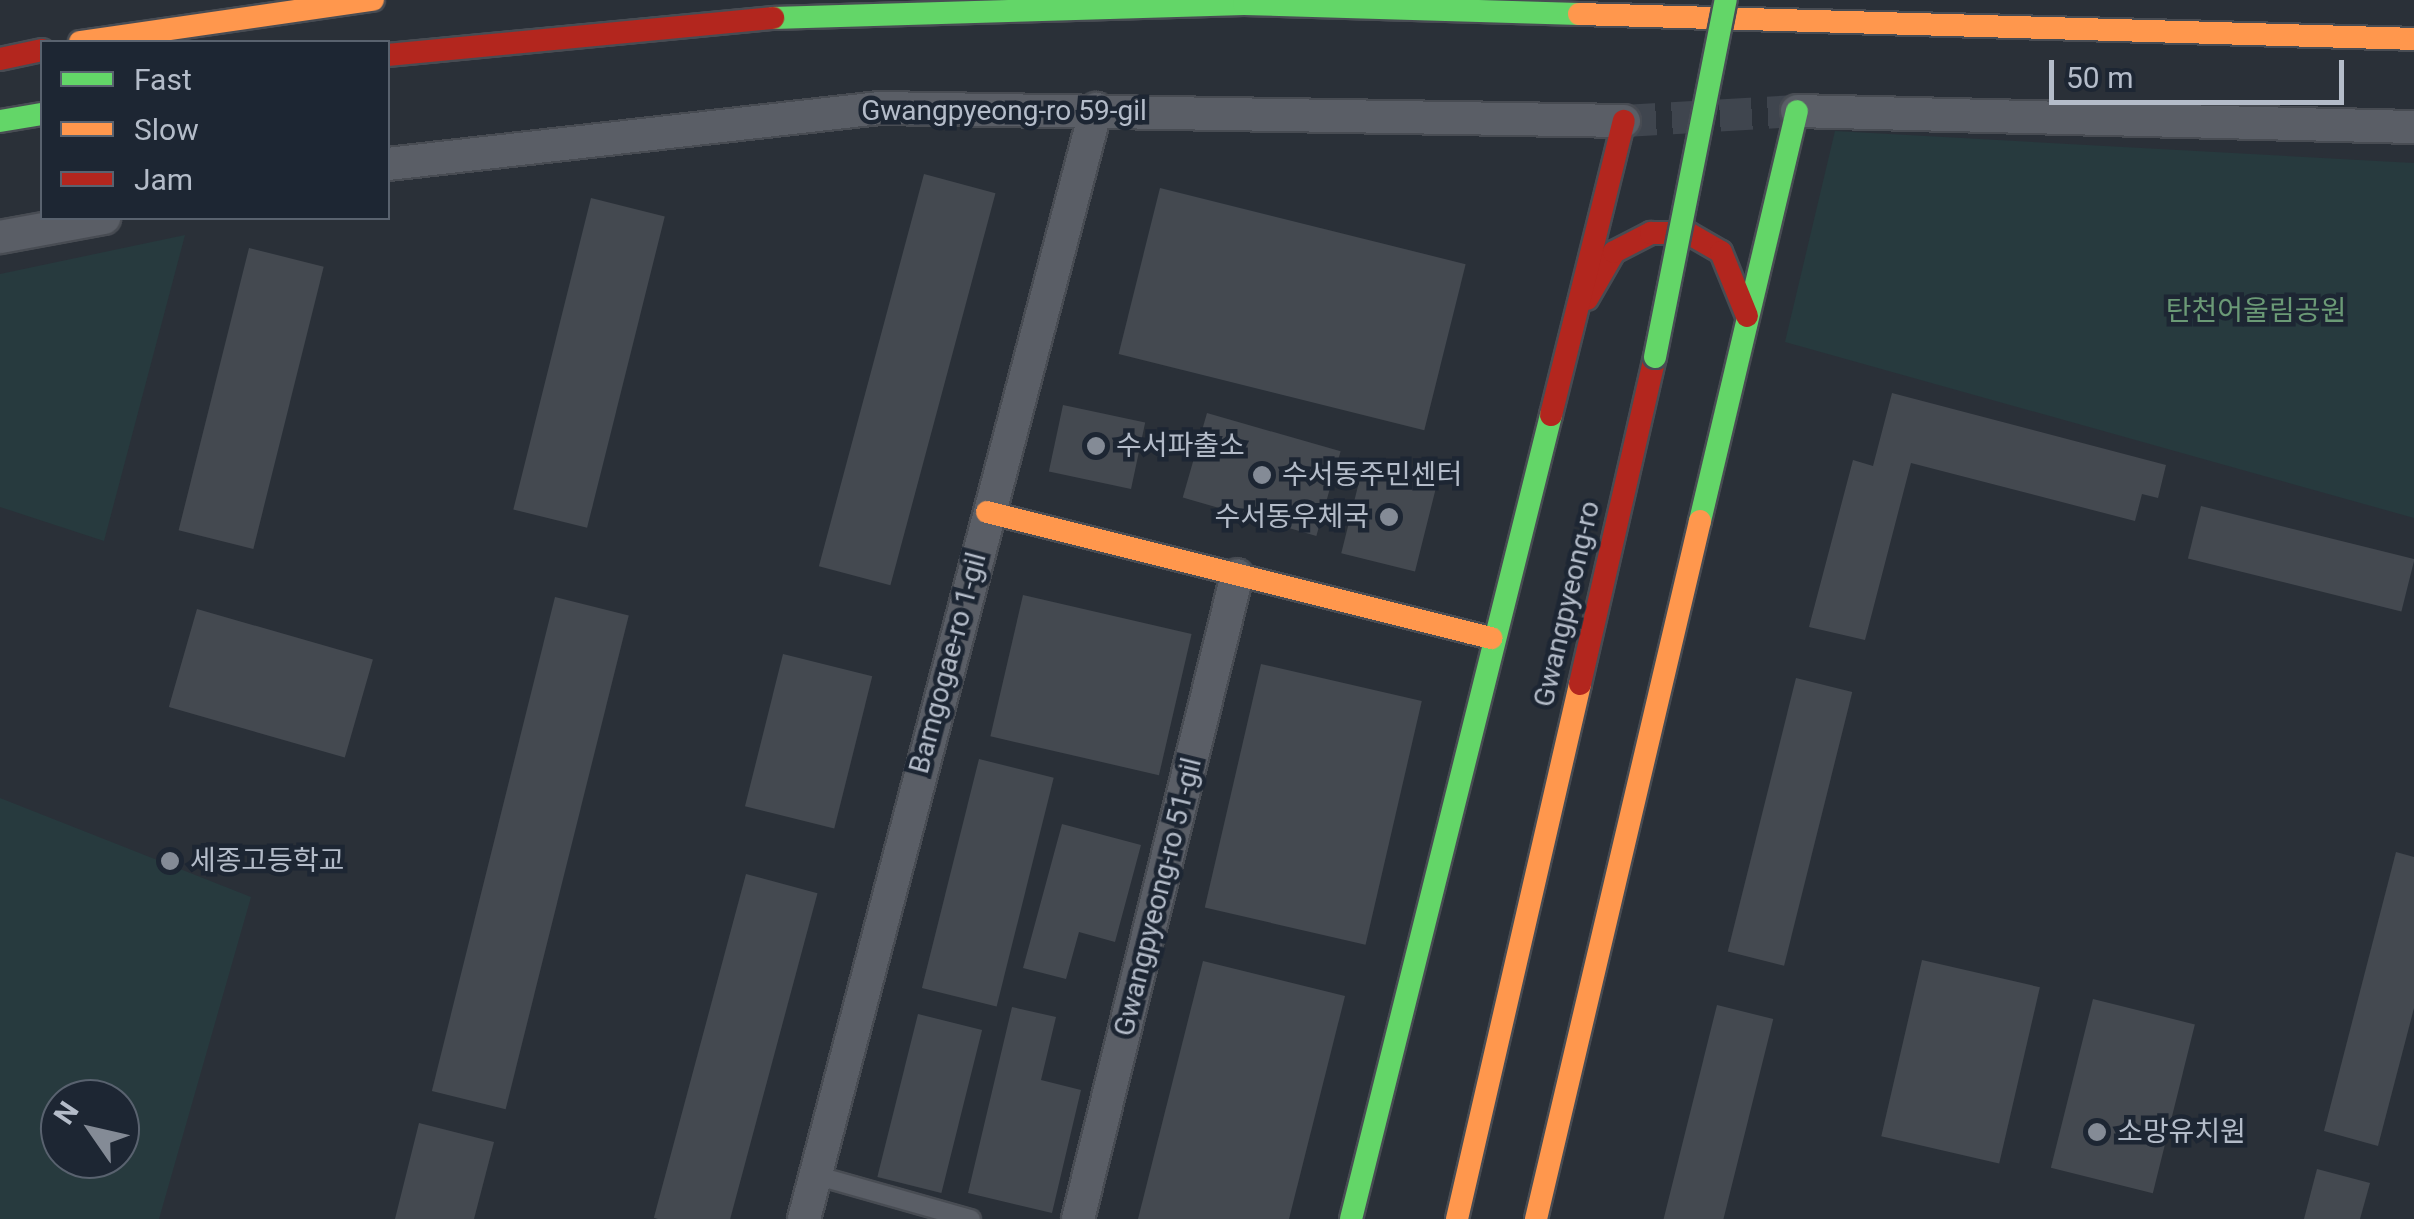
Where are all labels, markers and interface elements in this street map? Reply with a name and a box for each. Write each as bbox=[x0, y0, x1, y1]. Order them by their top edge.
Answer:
legend bbox=[40, 40, 390, 220]
scale bar bbox=[2054, 40, 2349, 102]
text: 50 m bbox=[2066, 60, 2133, 95]
text: Fast bbox=[134, 62, 192, 97]
street label: Gwangpyeong-ro 59-gil bbox=[861, 94, 1147, 128]
text: Slow bbox=[134, 112, 199, 147]
text: Jam bbox=[134, 162, 193, 197]
park label: 탄천어울림공원 bbox=[2166, 294, 2346, 328]
place label: 수서파출소 bbox=[1116, 429, 1245, 463]
marker: 수서파출소 bbox=[1085, 435, 1107, 457]
place label: 수서동주민센터 bbox=[1282, 458, 1462, 492]
marker: 수서동주민센터 bbox=[1251, 464, 1273, 486]
street label: Gwangpyeong-ro bbox=[1527, 498, 1607, 710]
place label: 수서동우체국 bbox=[1214, 500, 1369, 534]
marker: 수서동우체국 bbox=[1378, 506, 1400, 528]
street label: Bamgogae-ro 1-gil bbox=[902, 549, 994, 777]
street label: Gwangpyeong-ro 51-gil bbox=[1107, 754, 1209, 1040]
place label: 세종고등학교 bbox=[190, 844, 345, 878]
marker: 세종고등학교 bbox=[159, 850, 181, 872]
north arrow bbox=[40, 1079, 140, 1179]
text: N bbox=[47, 1096, 86, 1130]
place label: 소망유치원 bbox=[2117, 1115, 2246, 1149]
marker: 소망유치원 bbox=[2086, 1121, 2108, 1143]

